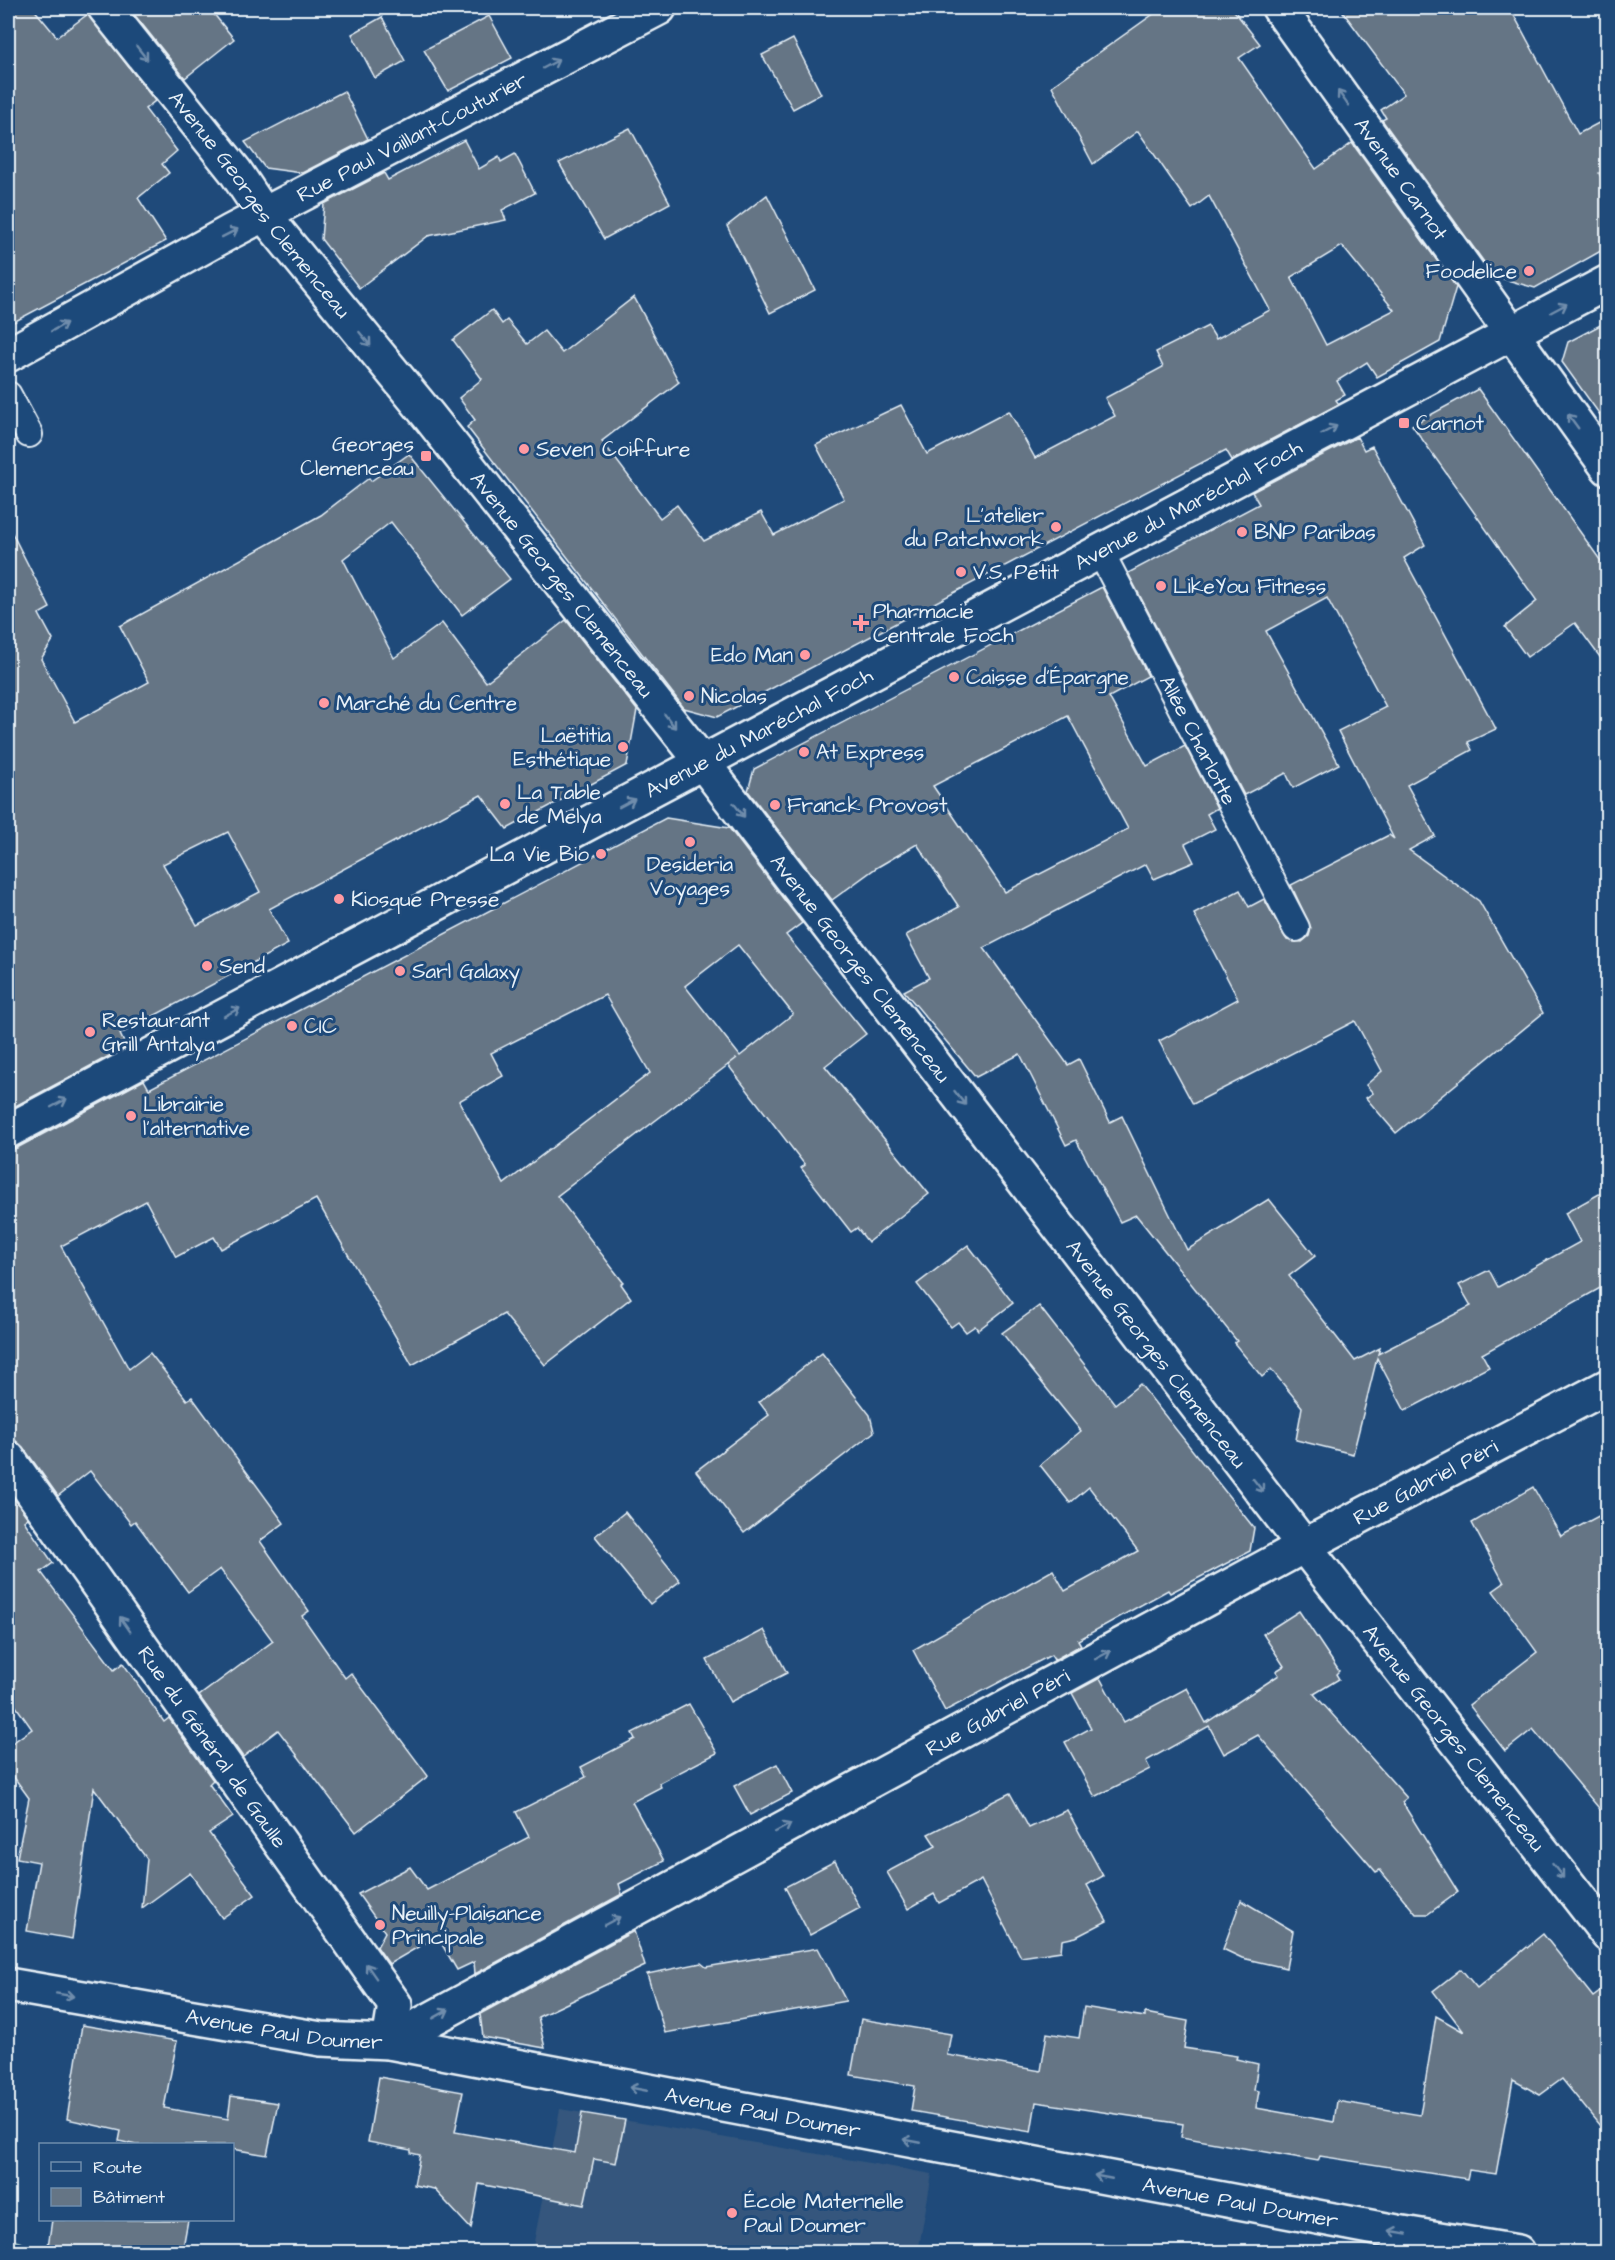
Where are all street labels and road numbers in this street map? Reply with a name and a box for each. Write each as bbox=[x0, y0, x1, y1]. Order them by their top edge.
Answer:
street label: Rue Paul Vaillant-Couturier bbox=[292, 65, 532, 209]
street label: Avenue Georges Clemenceau bbox=[162, 85, 357, 324]
street label: Avenue Carnot bbox=[1347, 112, 1455, 246]
street label: Avenue du Maréchal Foch bbox=[1069, 432, 1308, 577]
street label: Avenue Georges Clemenceau bbox=[464, 465, 661, 704]
street label: Avenue du Maréchal Foch bbox=[640, 660, 878, 805]
street label: Allée Charlotte bbox=[1153, 670, 1244, 810]
street label: Avenue Georges Clemenceau bbox=[763, 848, 958, 1089]
street label: Avenue Georges Clemenceau bbox=[1059, 1233, 1254, 1474]
street label: Rue Gabriel Péri bbox=[1348, 1432, 1503, 1532]
street label: Avenue Georges Clemenceau bbox=[1356, 1618, 1552, 1858]
street label: Rue du Général de Gaulle bbox=[131, 1640, 294, 1854]
street label: Rue Gabriel Péri bbox=[920, 1661, 1075, 1763]
street label: Avenue Paul Doumer bbox=[184, 2001, 384, 2056]
street label: Avenue Paul Doumer bbox=[662, 2080, 863, 2145]
street label: Avenue Paul Doumer bbox=[1140, 2170, 1341, 2235]

